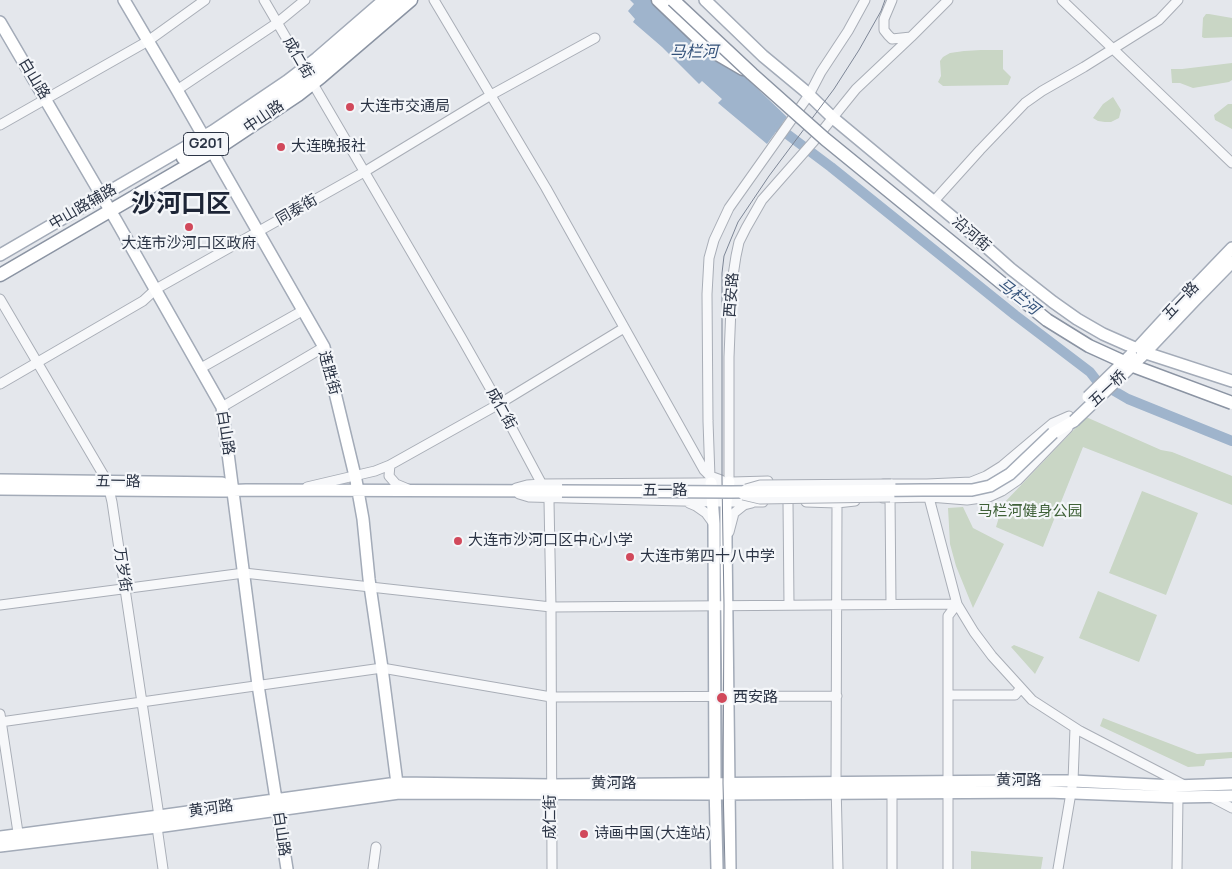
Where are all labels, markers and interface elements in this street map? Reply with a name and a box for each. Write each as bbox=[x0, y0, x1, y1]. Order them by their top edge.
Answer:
street label: 成仁街 bbox=[279, 34, 317, 82]
water label: 马栏河 bbox=[670, 43, 718, 63]
street label: 白山路 bbox=[15, 55, 53, 103]
street label: 中山路 bbox=[240, 97, 288, 137]
place label: 大连市交通局 bbox=[360, 98, 450, 116]
marker: 大连市交通局 bbox=[344, 101, 356, 113]
road number: G201 bbox=[184, 132, 228, 156]
place label: 大连晚报社 bbox=[291, 138, 366, 156]
marker: 大连晚报社 bbox=[275, 141, 287, 153]
street label: 中山路辅路 bbox=[46, 180, 120, 234]
district label: 沙河口区 bbox=[131, 190, 231, 220]
street label: 同泰街 bbox=[273, 191, 321, 229]
street label: 沿河街 bbox=[948, 212, 994, 256]
marker: 大连市沙河口区政府 bbox=[183, 221, 195, 233]
place label: 大连市沙河口区政府 bbox=[122, 235, 256, 253]
street label: 西安路 bbox=[721, 272, 743, 318]
water label: 马栏河 bbox=[993, 275, 1043, 319]
street label: 五一路 bbox=[1159, 278, 1203, 324]
street label: 连胜街 bbox=[314, 349, 344, 397]
street label: 五一桥 bbox=[1085, 367, 1131, 411]
street label: 成仁街 bbox=[482, 385, 520, 433]
street label: 白山路 bbox=[213, 409, 237, 457]
street label: 五一路 bbox=[95, 473, 141, 491]
street label: 五一路 bbox=[643, 482, 687, 500]
park label: 马栏河健身公园 bbox=[978, 503, 1082, 521]
place label: 大连市沙河口区中心小学 bbox=[468, 532, 633, 550]
marker: 大连市沙河口区中心小学 bbox=[452, 535, 464, 547]
street label: 万岁街 bbox=[110, 546, 134, 594]
place label: 大连市第四十八中学 bbox=[640, 548, 775, 566]
marker: 大连市第四十八中学 bbox=[624, 551, 636, 563]
place label: 西安路 bbox=[733, 689, 778, 707]
marker: 西安路 bbox=[715, 691, 729, 705]
street label: 黄河路 bbox=[997, 772, 1041, 790]
street label: 黄河路 bbox=[592, 775, 636, 793]
street label: 成仁街 bbox=[542, 795, 560, 839]
street label: 黄河路 bbox=[187, 797, 235, 821]
street label: 白山路 bbox=[269, 810, 293, 858]
place label: 诗画中国(大连站) bbox=[594, 825, 712, 843]
marker: 诗画中国(大连站) bbox=[578, 828, 590, 840]

